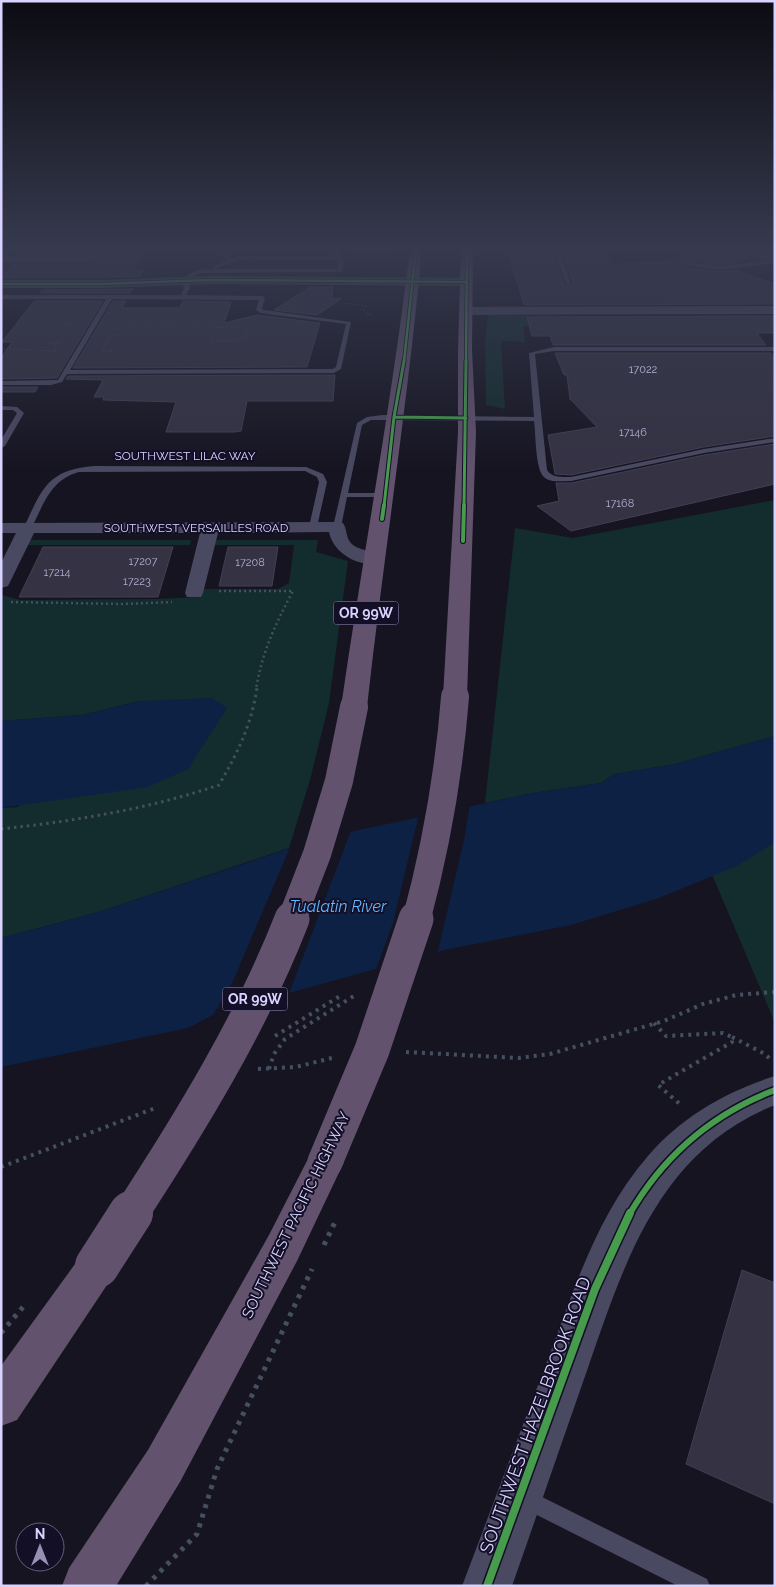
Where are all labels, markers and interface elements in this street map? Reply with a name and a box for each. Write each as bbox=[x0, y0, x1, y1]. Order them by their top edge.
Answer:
house number: 17022 bbox=[629, 363, 658, 376]
house number: 17146 bbox=[619, 426, 647, 439]
street label: SOUTHWEST LILAC WAY bbox=[114, 449, 256, 463]
house number: 17168 bbox=[606, 497, 634, 510]
street label: SOUTHWEST VERSAILLES ROAD bbox=[104, 521, 289, 535]
house number: 17207 bbox=[129, 555, 158, 568]
house number: 17208 bbox=[235, 556, 265, 569]
house number: 17214 bbox=[44, 566, 70, 579]
house number: 17223 bbox=[123, 575, 151, 588]
road number: OR 99W bbox=[334, 602, 398, 624]
water label: Tualatin River bbox=[289, 897, 387, 916]
road number: OR 99W bbox=[222, 988, 288, 1011]
street label: SOUTHWEST PACIFIC HIGHWAY bbox=[238, 1109, 354, 1321]
street label: SOUTHWEST HAZELBROOK ROAD bbox=[475, 1274, 595, 1556]
north arrow bbox=[15, 1522, 65, 1572]
text: N bbox=[35, 1526, 45, 1542]

